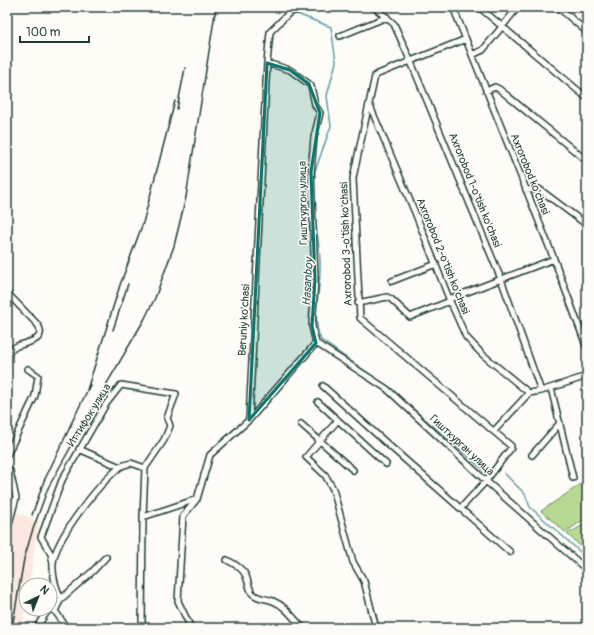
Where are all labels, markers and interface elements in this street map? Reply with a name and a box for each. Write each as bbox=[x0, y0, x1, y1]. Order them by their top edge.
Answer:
scale bar bbox=[20, 18, 89, 44]
text: 100 m bbox=[26, 25, 61, 40]
street label: Axrorobod 1-o'tish ko'chasi bbox=[446, 131, 504, 249]
street label: Axrorobod ko'chasi bbox=[508, 132, 552, 217]
street label: Гишткургон улица bbox=[296, 161, 310, 245]
street label: Axrorobod 3-o'tish ko'chasi bbox=[337, 182, 355, 306]
street label: Axrorobod 2-o'tish ko'chasi bbox=[414, 196, 472, 316]
water label: Hasanboy bbox=[299, 256, 317, 306]
street label: Beruniy ko'chasi bbox=[236, 284, 252, 356]
street label: Иттифок улица bbox=[65, 381, 113, 449]
street label: Гишткурган улица bbox=[427, 412, 497, 478]
north arrow bbox=[18, 577, 58, 617]
text: N bbox=[37, 583, 52, 598]

